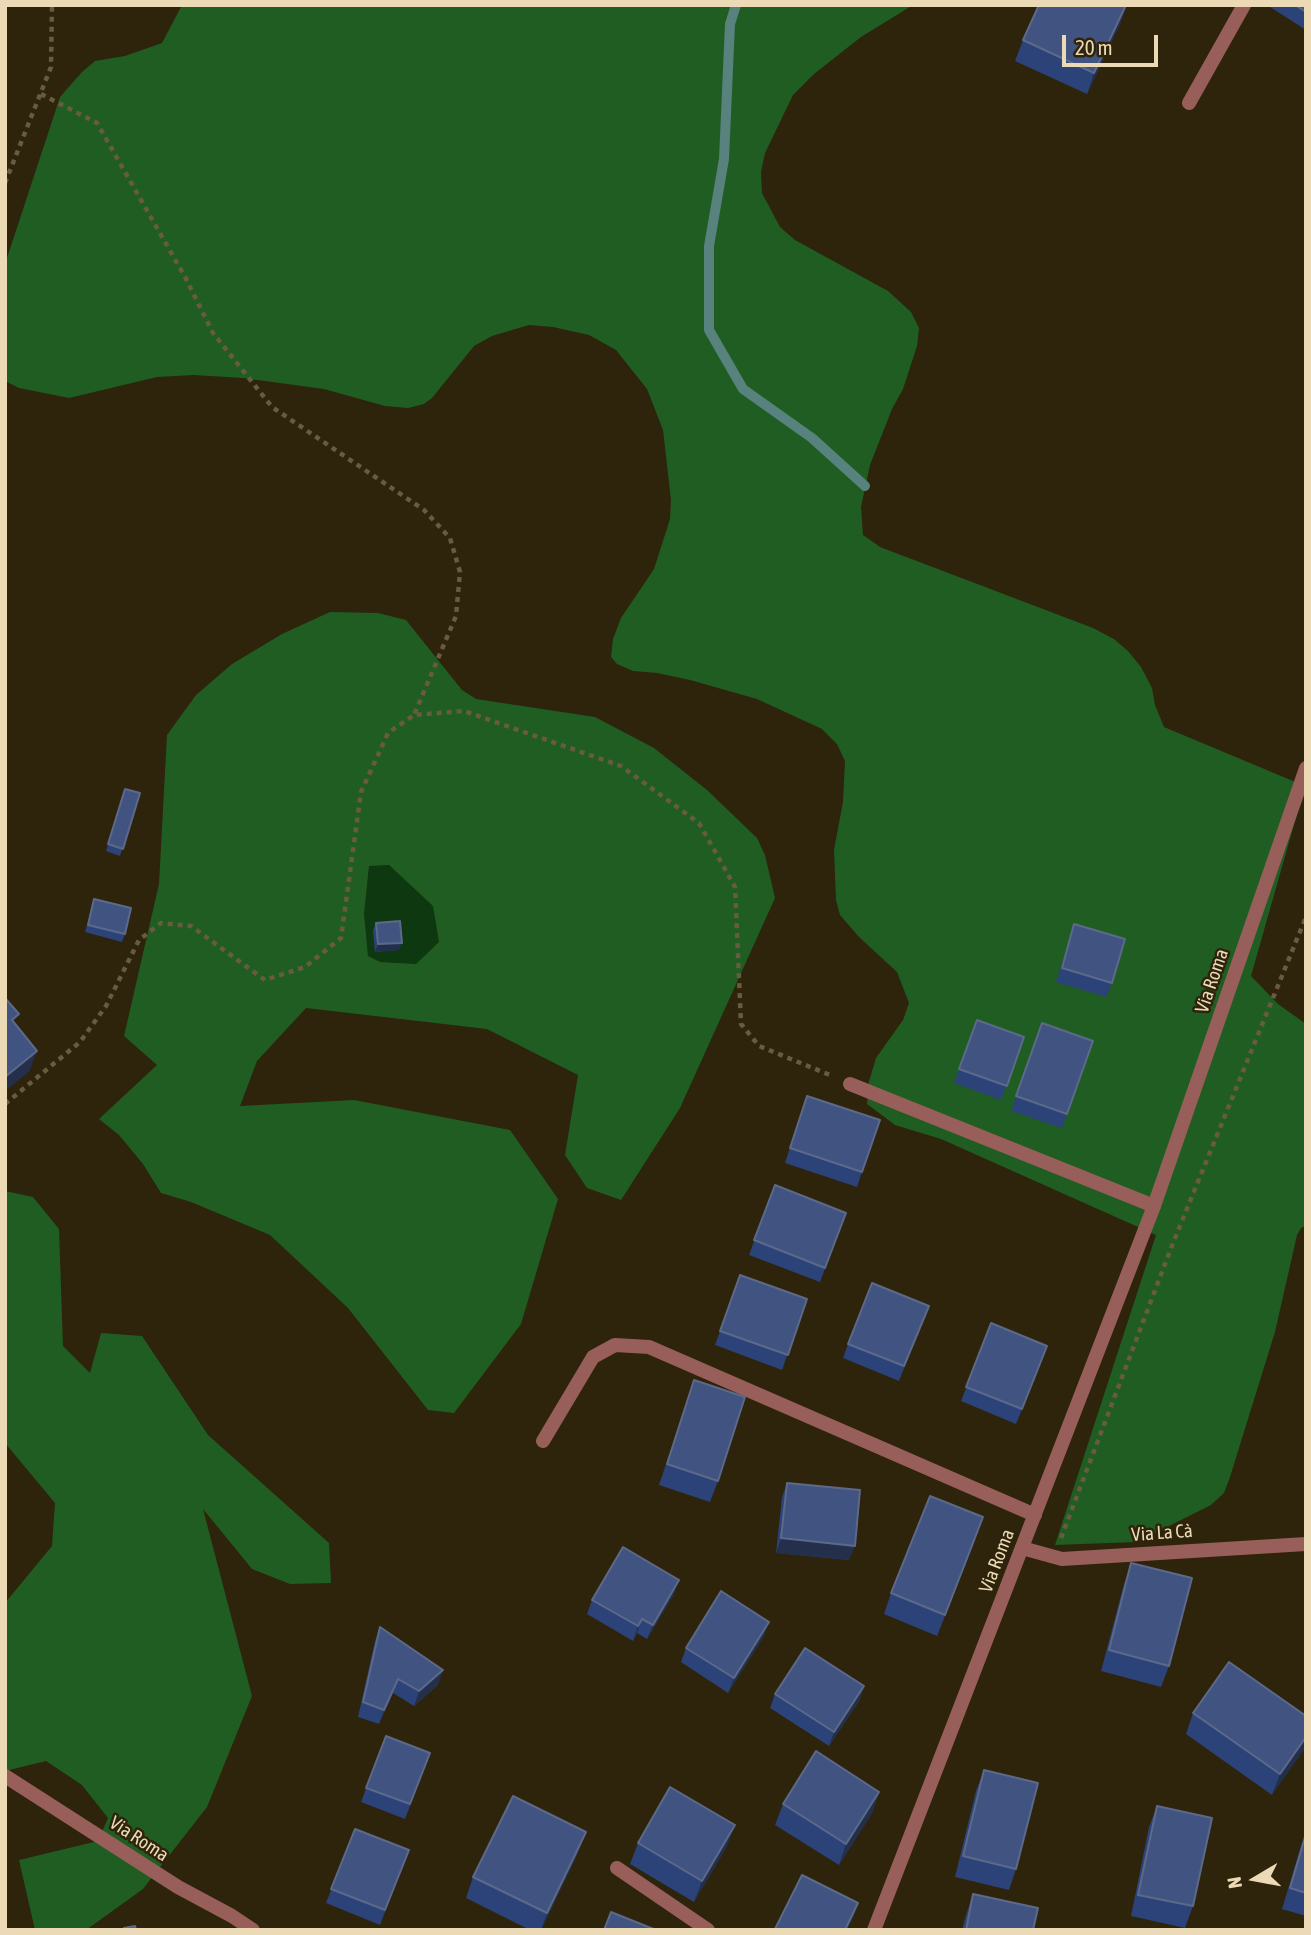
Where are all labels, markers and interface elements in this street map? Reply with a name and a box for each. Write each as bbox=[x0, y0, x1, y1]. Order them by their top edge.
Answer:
scale bar bbox=[1066, 21, 1162, 65]
text: 20 m bbox=[1075, 35, 1113, 59]
street label: Via Roma bbox=[1190, 946, 1234, 1016]
street label: Via La Cà bbox=[1131, 1519, 1193, 1547]
street label: Via Roma bbox=[975, 1526, 1019, 1596]
street label: Via Roma bbox=[105, 1811, 173, 1867]
north arrow bbox=[1220, 1844, 1290, 1914]
text: N bbox=[1223, 1875, 1246, 1890]

